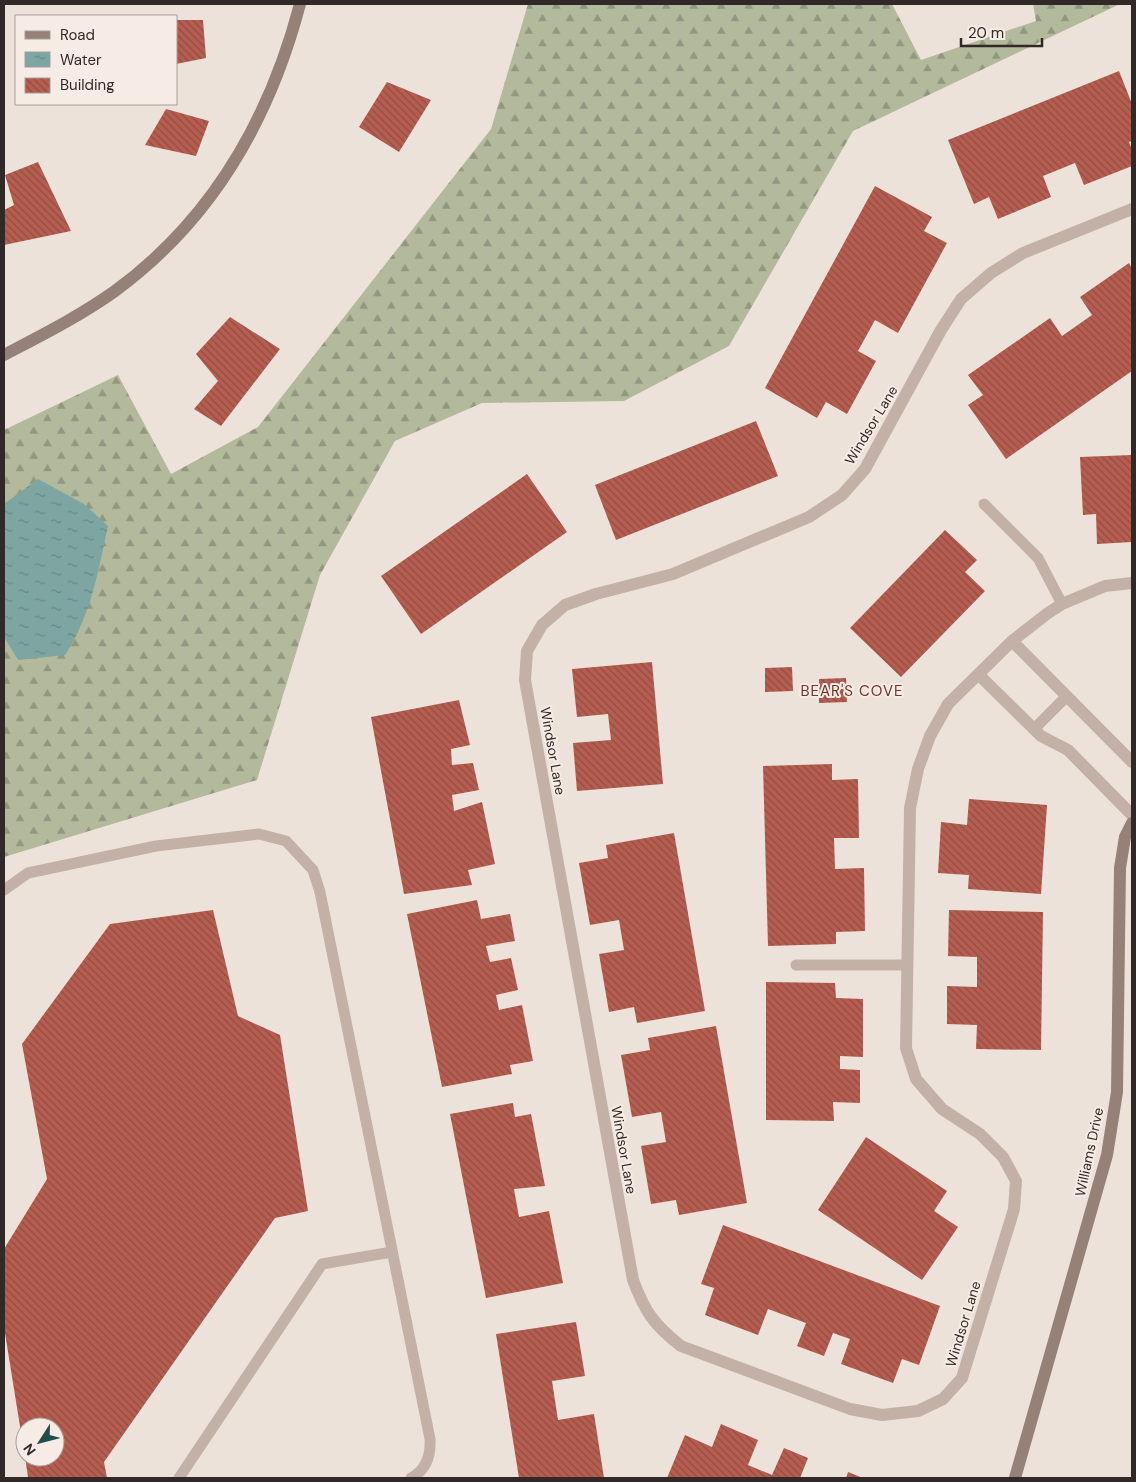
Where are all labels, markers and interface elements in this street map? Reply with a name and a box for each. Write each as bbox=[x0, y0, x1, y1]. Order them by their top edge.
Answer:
legend bbox=[15, 15, 178, 105]
scale bar bbox=[961, 15, 1042, 47]
text: 20 m bbox=[968, 23, 1004, 43]
text: Road bbox=[60, 25, 95, 45]
text: Water bbox=[60, 50, 102, 70]
text: Building bbox=[60, 75, 115, 95]
street label: Windsor Lane bbox=[840, 382, 902, 468]
district label: BEAR'S COVE bbox=[801, 681, 903, 701]
street label: Windsor Lane bbox=[536, 706, 570, 796]
street label: Windsor Lane bbox=[607, 1105, 641, 1195]
street label: Williams Drive bbox=[1071, 1106, 1107, 1198]
street label: Windsor Lane bbox=[941, 1279, 985, 1369]
north arrow bbox=[15, 1417, 65, 1467]
text: N bbox=[19, 1440, 40, 1459]

